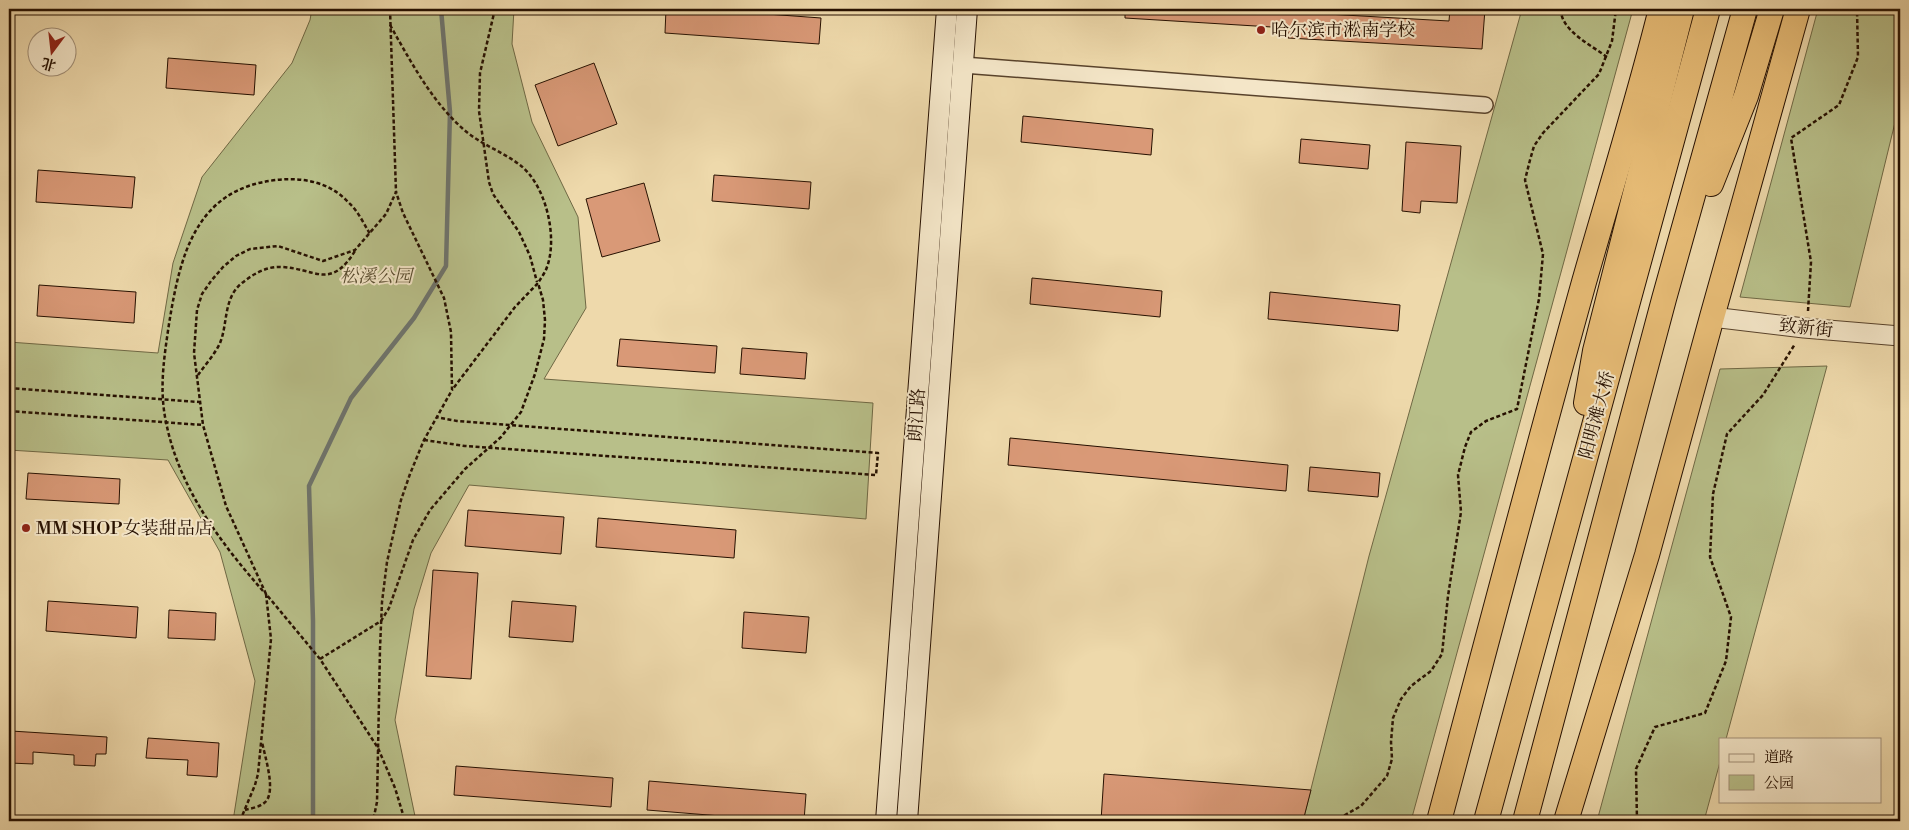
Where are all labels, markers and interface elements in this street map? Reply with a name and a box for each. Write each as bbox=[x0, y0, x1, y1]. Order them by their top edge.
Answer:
place label: 哈尔滨市淞南学校 bbox=[1271, 19, 1415, 42]
marker: 哈尔滨市淞南学校 bbox=[1255, 24, 1267, 36]
north arrow bbox=[28, 28, 78, 78]
text: 北 bbox=[40, 53, 58, 74]
park label: 松溪公园 bbox=[340, 265, 415, 288]
street label: 致新街 bbox=[1778, 314, 1834, 342]
street label: 阳明滩大桥 bbox=[1574, 369, 1620, 461]
street label: 朗江路 bbox=[904, 387, 930, 443]
place label: MM SHOP女装甜品店 bbox=[36, 517, 213, 540]
marker: MM SHOP女装甜品店 bbox=[20, 522, 32, 534]
legend bbox=[1719, 738, 1882, 802]
text: 道路 bbox=[1764, 748, 1794, 767]
text: 公园 bbox=[1764, 774, 1794, 793]

